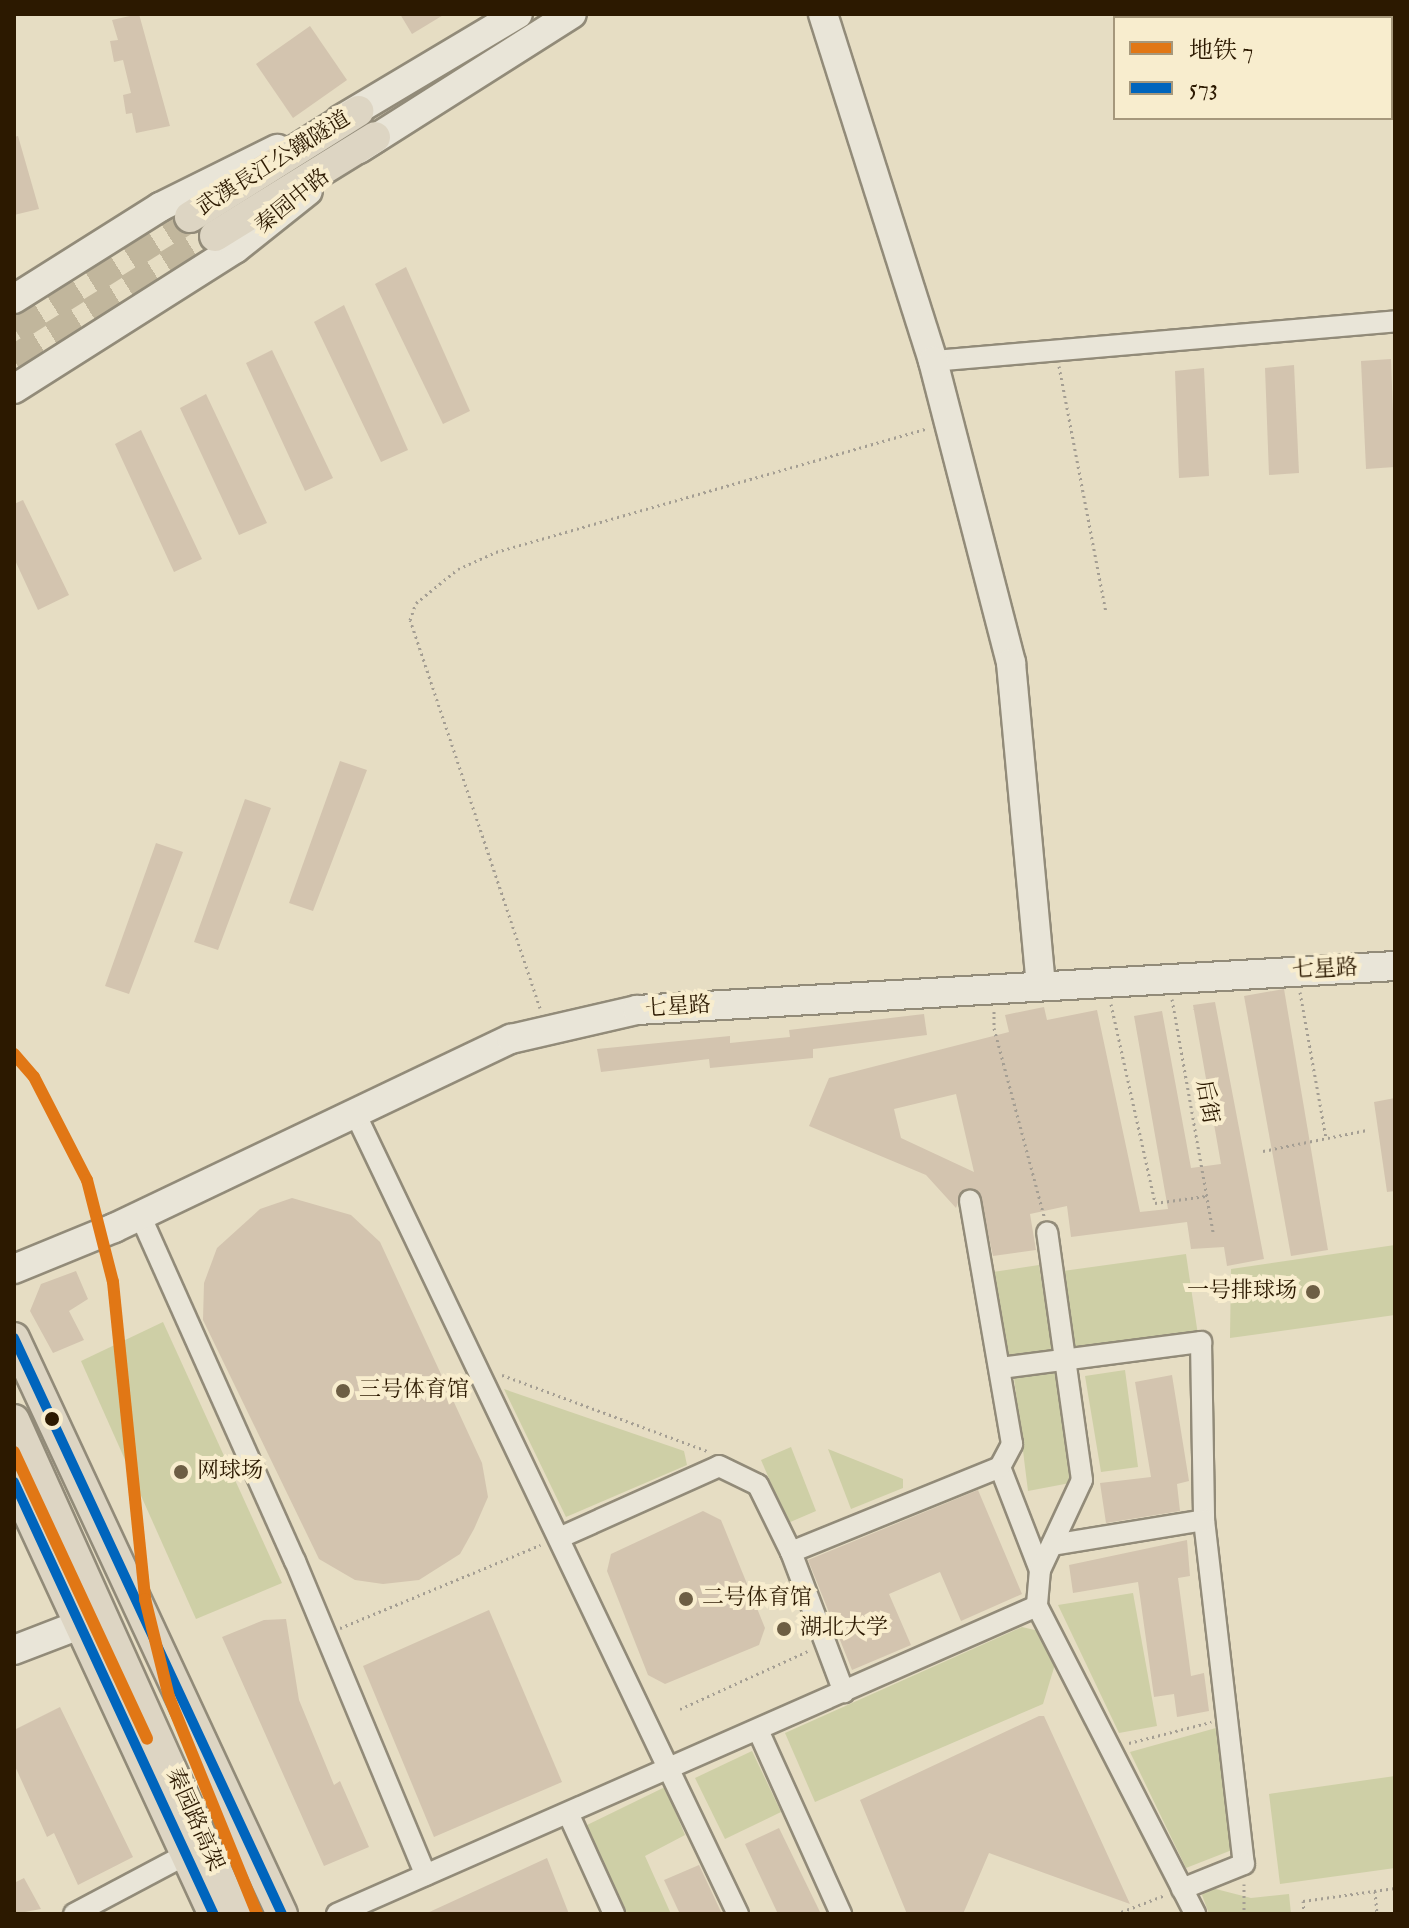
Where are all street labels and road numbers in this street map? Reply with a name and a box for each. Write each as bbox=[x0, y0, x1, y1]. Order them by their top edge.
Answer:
street label: 武漢長江公鐵隧道 bbox=[192, 106, 356, 222]
street label: 秦园中路 bbox=[250, 164, 336, 240]
street label: 七星路 bbox=[1291, 955, 1359, 985]
street label: 七星路 bbox=[644, 993, 712, 1023]
street label: 后街 bbox=[1189, 1078, 1223, 1126]
street label: 秦园路高架 bbox=[160, 1764, 228, 1876]

